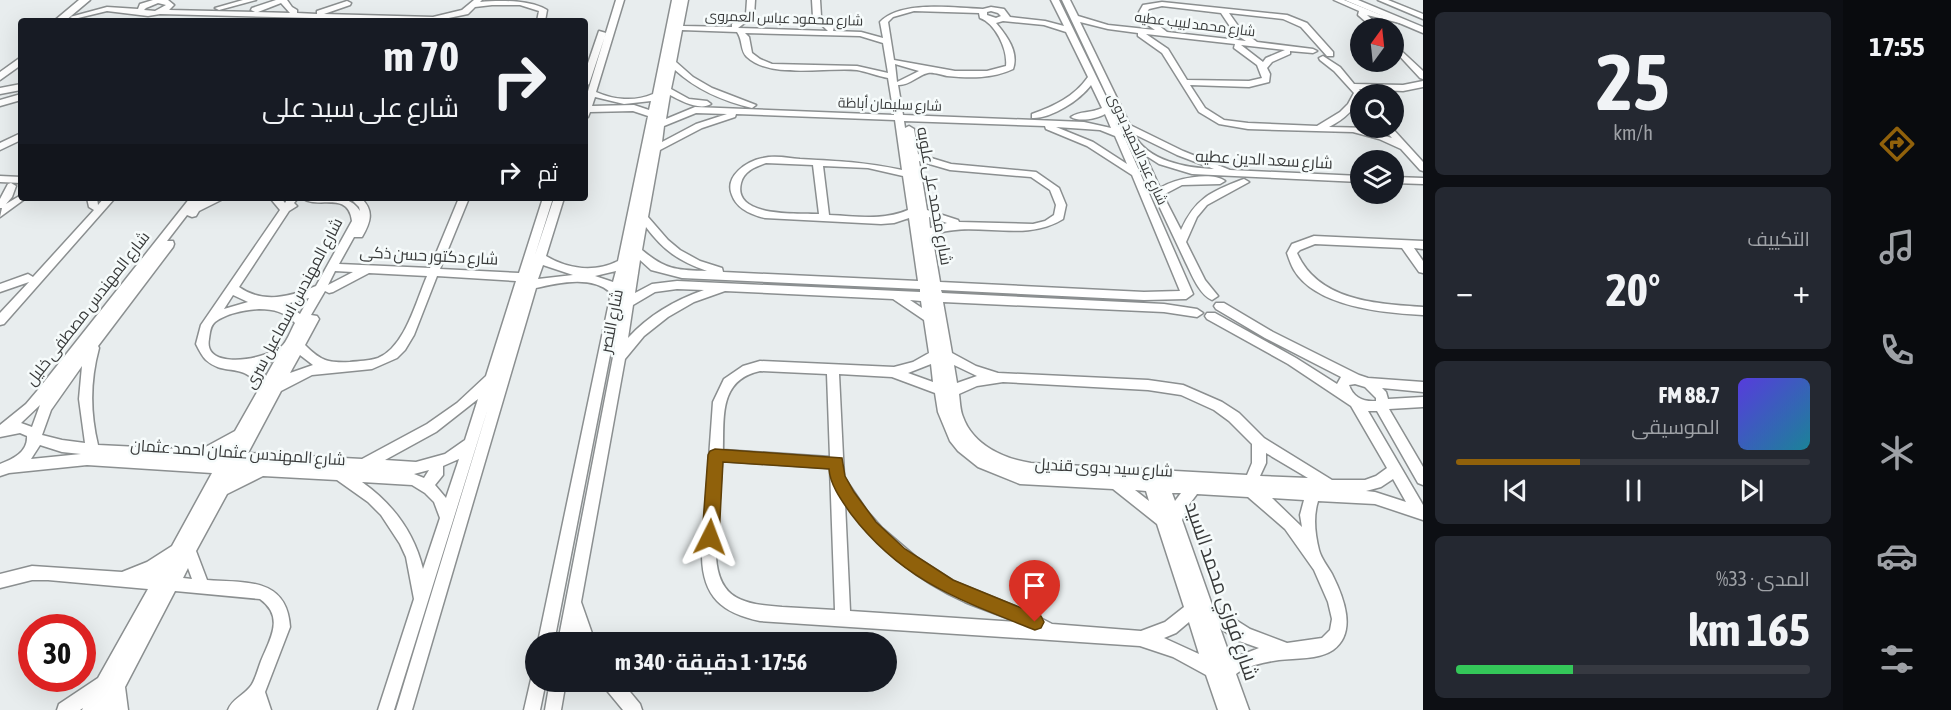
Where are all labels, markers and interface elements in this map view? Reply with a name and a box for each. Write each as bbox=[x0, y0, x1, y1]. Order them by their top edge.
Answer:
street label: شارع محمود عباس العمروى bbox=[705, 7, 863, 30]
street label: شارع محمد لبيب عطيه bbox=[1133, 9, 1256, 40]
north arrow bbox=[1350, 18, 1404, 72]
map controls bbox=[1350, 18, 1404, 204]
text: 17:55 bbox=[1869, 31, 1925, 62]
text: 70 m bbox=[384, 32, 459, 80]
text: 25 bbox=[1596, 37, 1670, 127]
icon: right bbox=[480, 42, 558, 120]
button: search bbox=[1350, 84, 1404, 138]
street label: شارع عبد الحميد بدوى bbox=[1104, 91, 1171, 208]
text: شارع على سيد على bbox=[262, 92, 459, 123]
street label: شارع سليمان أباظة bbox=[838, 93, 942, 115]
text: km/h bbox=[1613, 121, 1653, 144]
icon: directions bbox=[1876, 123, 1918, 165]
street label: شارع محمد على علوبه bbox=[911, 125, 956, 267]
street label: شارع سعد الدين عطيه bbox=[1195, 146, 1333, 175]
button: layers bbox=[1350, 150, 1404, 204]
icon: right bbox=[493, 156, 526, 189]
text: ثم bbox=[538, 160, 558, 186]
street label: شارع المهندس اسماعيل سرى bbox=[240, 215, 348, 393]
icon: music bbox=[1876, 226, 1918, 268]
text: التكييف bbox=[1747, 227, 1810, 250]
street label: شارع المهندس مصطفى خليل bbox=[21, 228, 155, 390]
street label: شارع دكتور حسن ذكى bbox=[359, 242, 499, 271]
text: 20° bbox=[1606, 264, 1660, 316]
text: − bbox=[1456, 272, 1473, 310]
text: + bbox=[1793, 272, 1810, 310]
street label: شارع النصر bbox=[596, 288, 629, 356]
icon: phone bbox=[1876, 329, 1918, 371]
text: 88.7 FM bbox=[1658, 382, 1720, 408]
text: الموسيقى bbox=[1631, 415, 1720, 438]
icon: climate bbox=[1876, 432, 1918, 474]
street label: شارع المهندس عثمان احمد عثمان bbox=[130, 435, 346, 471]
street label: شارع سيد بدوى قنديل bbox=[1034, 454, 1174, 483]
icon: previous bbox=[1499, 474, 1532, 507]
icon: pause bbox=[1617, 474, 1650, 507]
icon: next bbox=[1735, 474, 1768, 507]
street label: شارع فوزي محمد السيد bbox=[1176, 498, 1264, 685]
position arrow bbox=[678, 505, 742, 569]
icon: car bbox=[1876, 535, 1918, 577]
pin bbox=[1009, 560, 1060, 622]
text: المدى · 33% bbox=[1716, 567, 1810, 590]
icon: arrive bbox=[1018, 569, 1051, 602]
text: 165 km bbox=[1688, 604, 1810, 656]
speed limit sign: 30 bbox=[18, 614, 96, 692]
icon: filters bbox=[1876, 638, 1918, 680]
text: 17:56 · 1 دقيقة · 340 m bbox=[615, 649, 807, 675]

